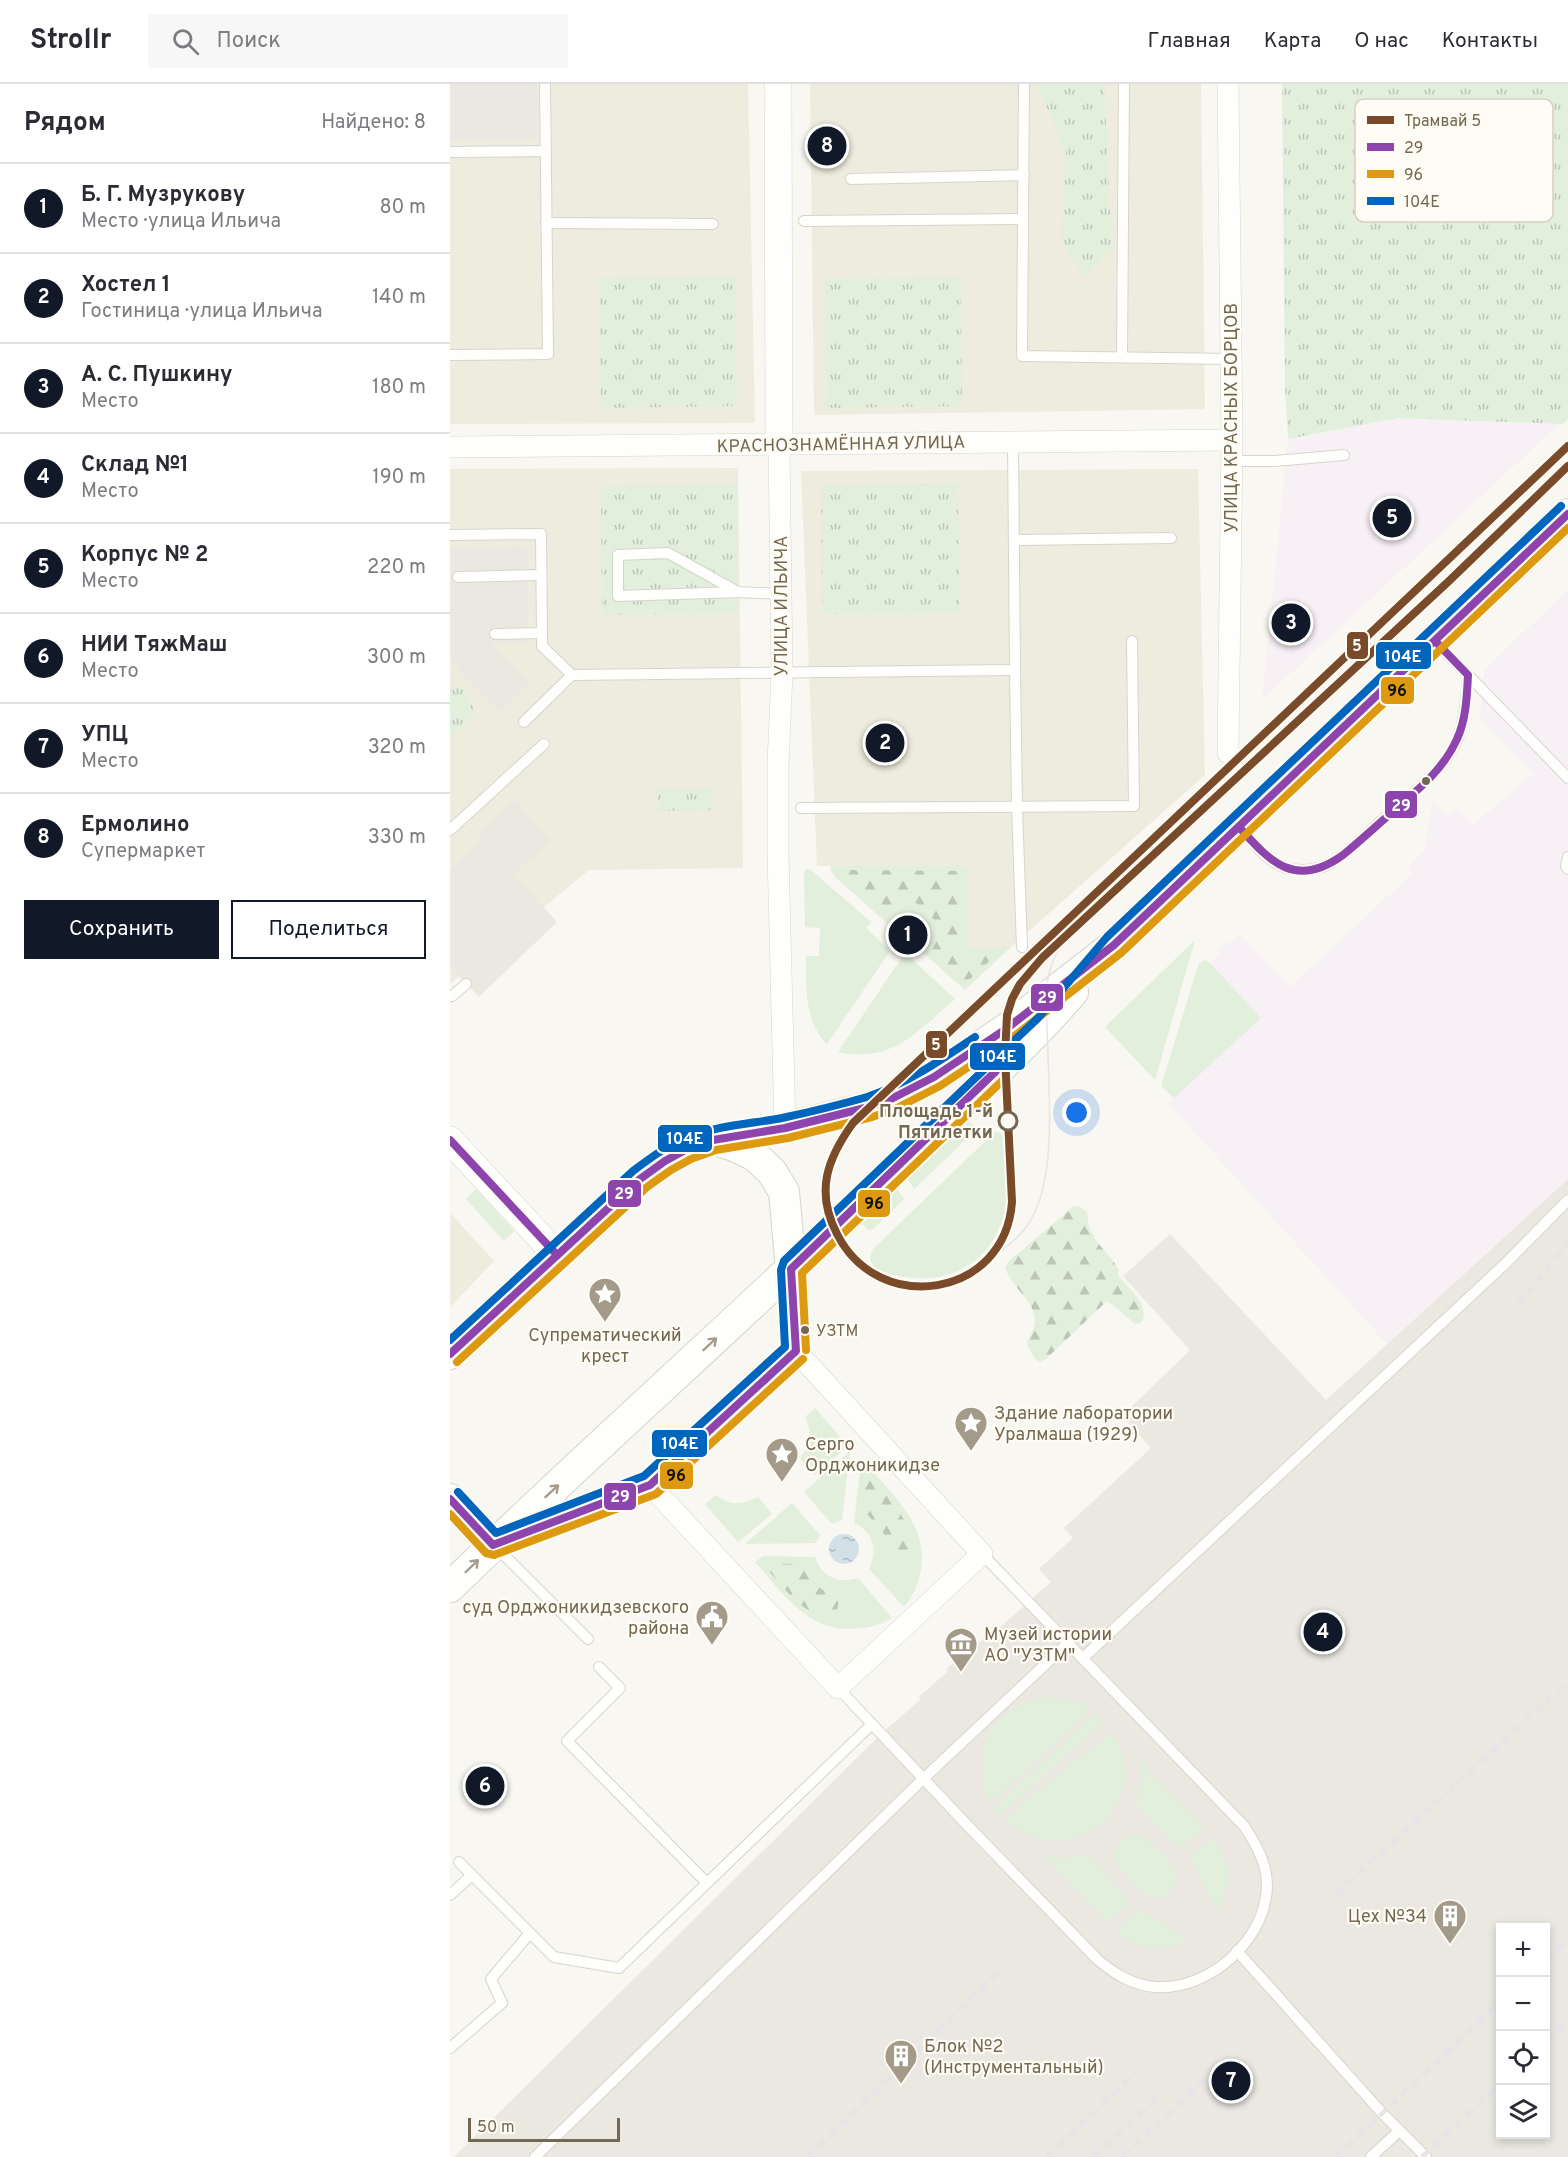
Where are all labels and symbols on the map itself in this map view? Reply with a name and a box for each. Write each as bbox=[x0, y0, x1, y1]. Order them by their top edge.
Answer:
legend bbox=[1355, 99, 1553, 222]
text: Трамвай 5 bbox=[1404, 112, 1481, 132]
pin: 8 bbox=[808, 124, 847, 168]
text: 29 bbox=[1404, 139, 1423, 159]
text: 96 bbox=[1404, 166, 1423, 186]
text: 104Е bbox=[1404, 193, 1440, 213]
street label: УЛИЦА КРАСНЫХ БОРЦОВ bbox=[1221, 303, 1244, 533]
street label: КРАСНОЗНАМЁННАЯ УЛИЦА bbox=[716, 430, 966, 459]
pin: 5 bbox=[1372, 496, 1412, 540]
street label: УЛИЦА ИЛЬИЧА bbox=[771, 536, 794, 676]
pin: 3 bbox=[1272, 600, 1310, 646]
line badge: 5 bbox=[1346, 631, 1369, 660]
text: 5 bbox=[1352, 637, 1362, 657]
line badge: 104Е bbox=[1375, 641, 1432, 670]
text: 104Е bbox=[1384, 648, 1422, 668]
line badge: 96 bbox=[1380, 676, 1415, 705]
text: 96 bbox=[1387, 682, 1407, 702]
pin: 2 bbox=[866, 720, 904, 766]
unlabelled marker bbox=[1420, 775, 1432, 787]
line badge: 29 bbox=[1384, 790, 1418, 819]
text: 29 bbox=[1391, 797, 1411, 817]
pin: 1 bbox=[888, 912, 928, 958]
line badge: 29 bbox=[1030, 983, 1064, 1012]
text: 29 bbox=[1037, 989, 1057, 1009]
line badge: 5 bbox=[925, 1030, 948, 1059]
text: 5 bbox=[931, 1036, 941, 1056]
line badge: 104Е bbox=[969, 1042, 1026, 1071]
text: 104Е bbox=[979, 1048, 1017, 1068]
your location bbox=[1062, 1098, 1091, 1127]
place label: Площадь 1-й Пятилетки bbox=[879, 1101, 993, 1145]
marker: Площадь 1-й Пятилетки bbox=[998, 1111, 1018, 1131]
line badge: 104Е bbox=[657, 1124, 713, 1153]
text: 104Е bbox=[666, 1130, 704, 1150]
line badge: 29 bbox=[607, 1179, 642, 1208]
text: 29 bbox=[614, 1185, 634, 1205]
line badge: 96 bbox=[857, 1189, 891, 1218]
text: 96 bbox=[864, 1195, 884, 1215]
place icon: Супрематический крест bbox=[587, 1276, 623, 1323]
place label: УЗТМ bbox=[816, 1322, 858, 1342]
marker: УЗТМ bbox=[799, 1324, 811, 1336]
place label: Супрематический крест bbox=[528, 1325, 682, 1369]
one-way arrow bbox=[702, 1337, 717, 1351]
place label: Здание лаборатории Уралмаша (1929) bbox=[994, 1403, 1173, 1447]
place icon: Здание лаборатории Уралмаша (1929) bbox=[953, 1405, 989, 1452]
line badge: 104Е bbox=[651, 1429, 708, 1458]
place label: Серго Орджоникидзе bbox=[805, 1434, 940, 1478]
text: 104Е bbox=[661, 1435, 699, 1455]
place icon: Серго Орджоникидзе bbox=[764, 1436, 800, 1483]
line badge: 96 bbox=[659, 1461, 694, 1490]
text: 96 bbox=[666, 1467, 686, 1487]
line badge: 29 bbox=[603, 1482, 637, 1511]
one-way arrow bbox=[544, 1484, 559, 1498]
text: 29 bbox=[610, 1488, 630, 1508]
one-way arrow bbox=[464, 1559, 479, 1573]
place label: суд Орджоникидзевского района bbox=[462, 1597, 689, 1641]
public building icon: суд Орджоникидзевского района bbox=[694, 1599, 730, 1646]
pin: 4 bbox=[1304, 1610, 1342, 1654]
place label: Музей истории АО "УЗТМ" bbox=[984, 1624, 1112, 1668]
museum icon: Музей истории АО "УЗТМ" bbox=[943, 1626, 979, 1673]
pin: 6 bbox=[465, 1764, 504, 1808]
building icon: Цех №34 bbox=[1432, 1898, 1468, 1945]
place label: Цех №34 bbox=[1348, 1906, 1427, 1929]
place label: Блок №2 (Инструментальный) bbox=[924, 2036, 1104, 2080]
building icon: Блок №2 (Инструментальный) bbox=[883, 2038, 919, 2085]
pin: 7 bbox=[1212, 2058, 1250, 2104]
scale bar bbox=[468, 2115, 620, 2142]

